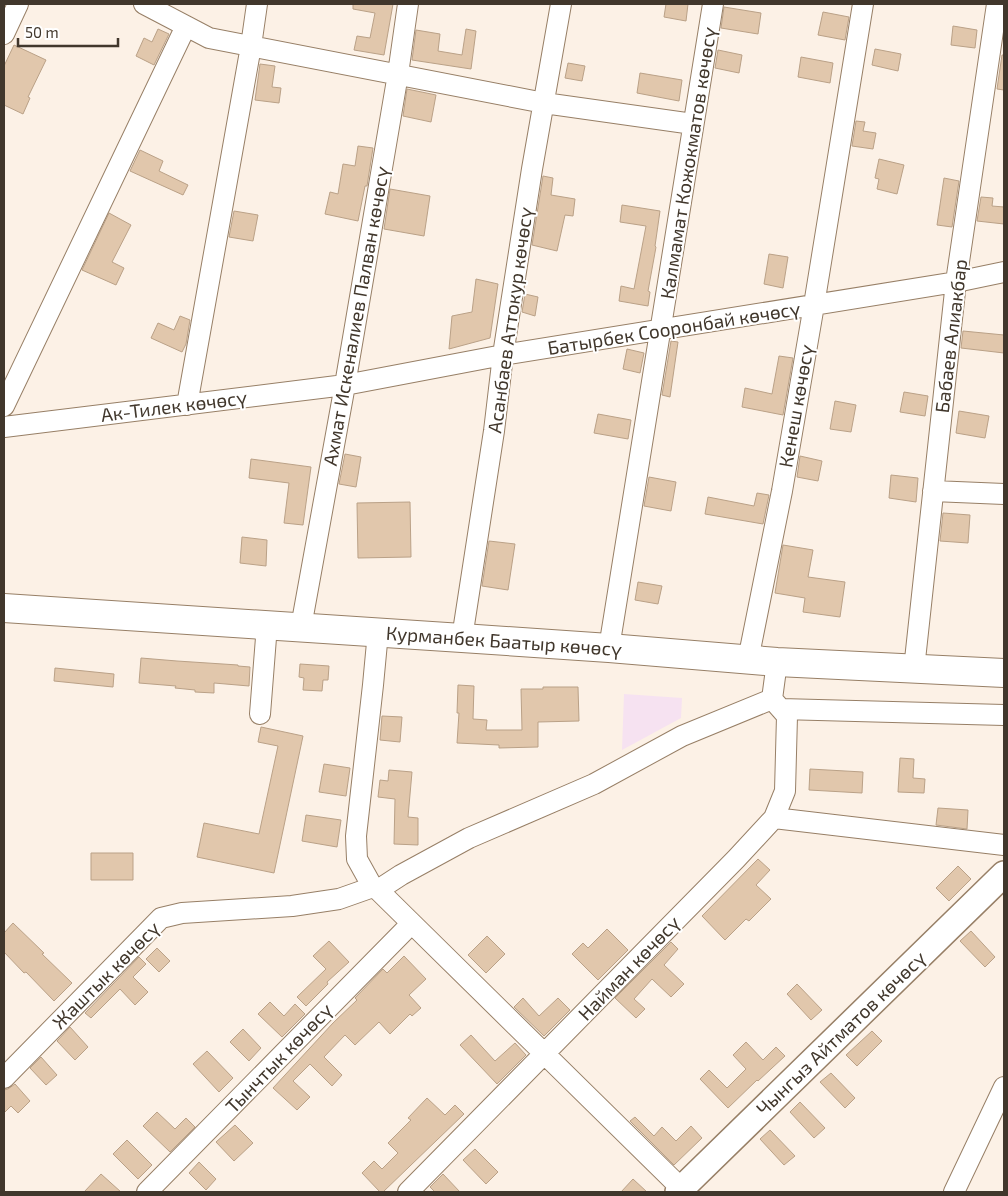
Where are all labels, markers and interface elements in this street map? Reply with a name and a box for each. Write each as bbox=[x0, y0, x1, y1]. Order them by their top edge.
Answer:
scale bar bbox=[18, 15, 118, 47]
text: 50 m bbox=[25, 23, 59, 41]
street label: Калмамат Кожокматов көчөсү bbox=[655, 25, 720, 301]
street label: Ахмат Искеналиев Палван көчөсү bbox=[318, 164, 393, 468]
street label: Асанбаев Аттокур көчөсү bbox=[482, 205, 538, 435]
street label: Бабаев Алиакбар bbox=[930, 258, 971, 414]
street label: Батырбек Сооронбай көчөсү bbox=[546, 296, 802, 359]
street label: Кенеш көчөсү bbox=[773, 343, 818, 469]
street label: Ак-Тилек көчөсү bbox=[99, 385, 249, 426]
street label: Курманбек Баатыр көчөсү bbox=[385, 621, 623, 661]
street label: Найман көчөсү bbox=[573, 911, 684, 1025]
street label: Жаштык көчөсү bbox=[47, 916, 164, 1033]
street label: Чынгыз Айтматов көчөсү bbox=[751, 946, 930, 1120]
street label: Тынчтык көчөсү bbox=[220, 998, 337, 1117]

